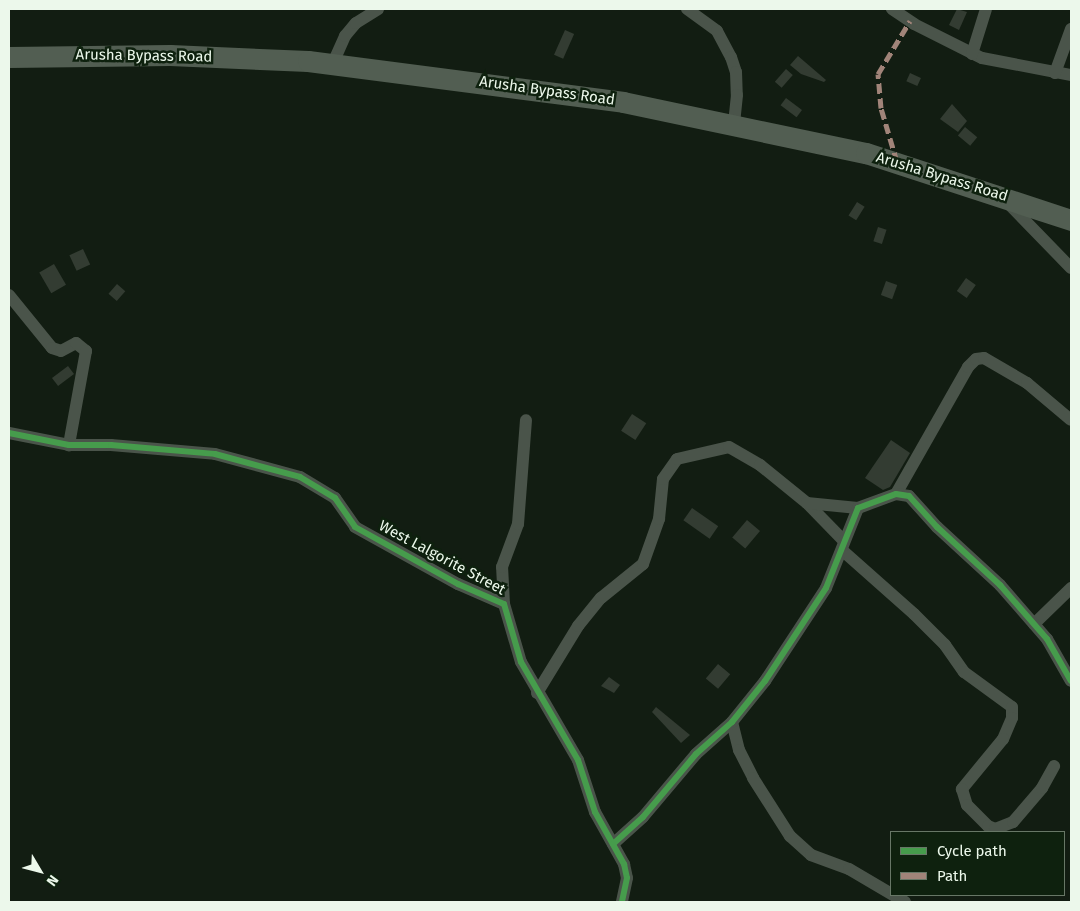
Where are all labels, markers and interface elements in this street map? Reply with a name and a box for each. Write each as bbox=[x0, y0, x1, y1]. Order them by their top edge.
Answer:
street label: Arusha Bypass Road bbox=[75, 46, 213, 66]
street label: Arusha Bypass Road bbox=[478, 73, 616, 109]
street label: Arusha Bypass Road bbox=[874, 148, 1010, 206]
street label: West Lalgorite Street bbox=[376, 517, 508, 599]
legend bbox=[890, 831, 1065, 896]
text: Cycle path bbox=[937, 842, 1007, 860]
north arrow bbox=[15, 846, 65, 896]
text: Path bbox=[937, 867, 967, 885]
text: N bbox=[43, 871, 62, 889]

